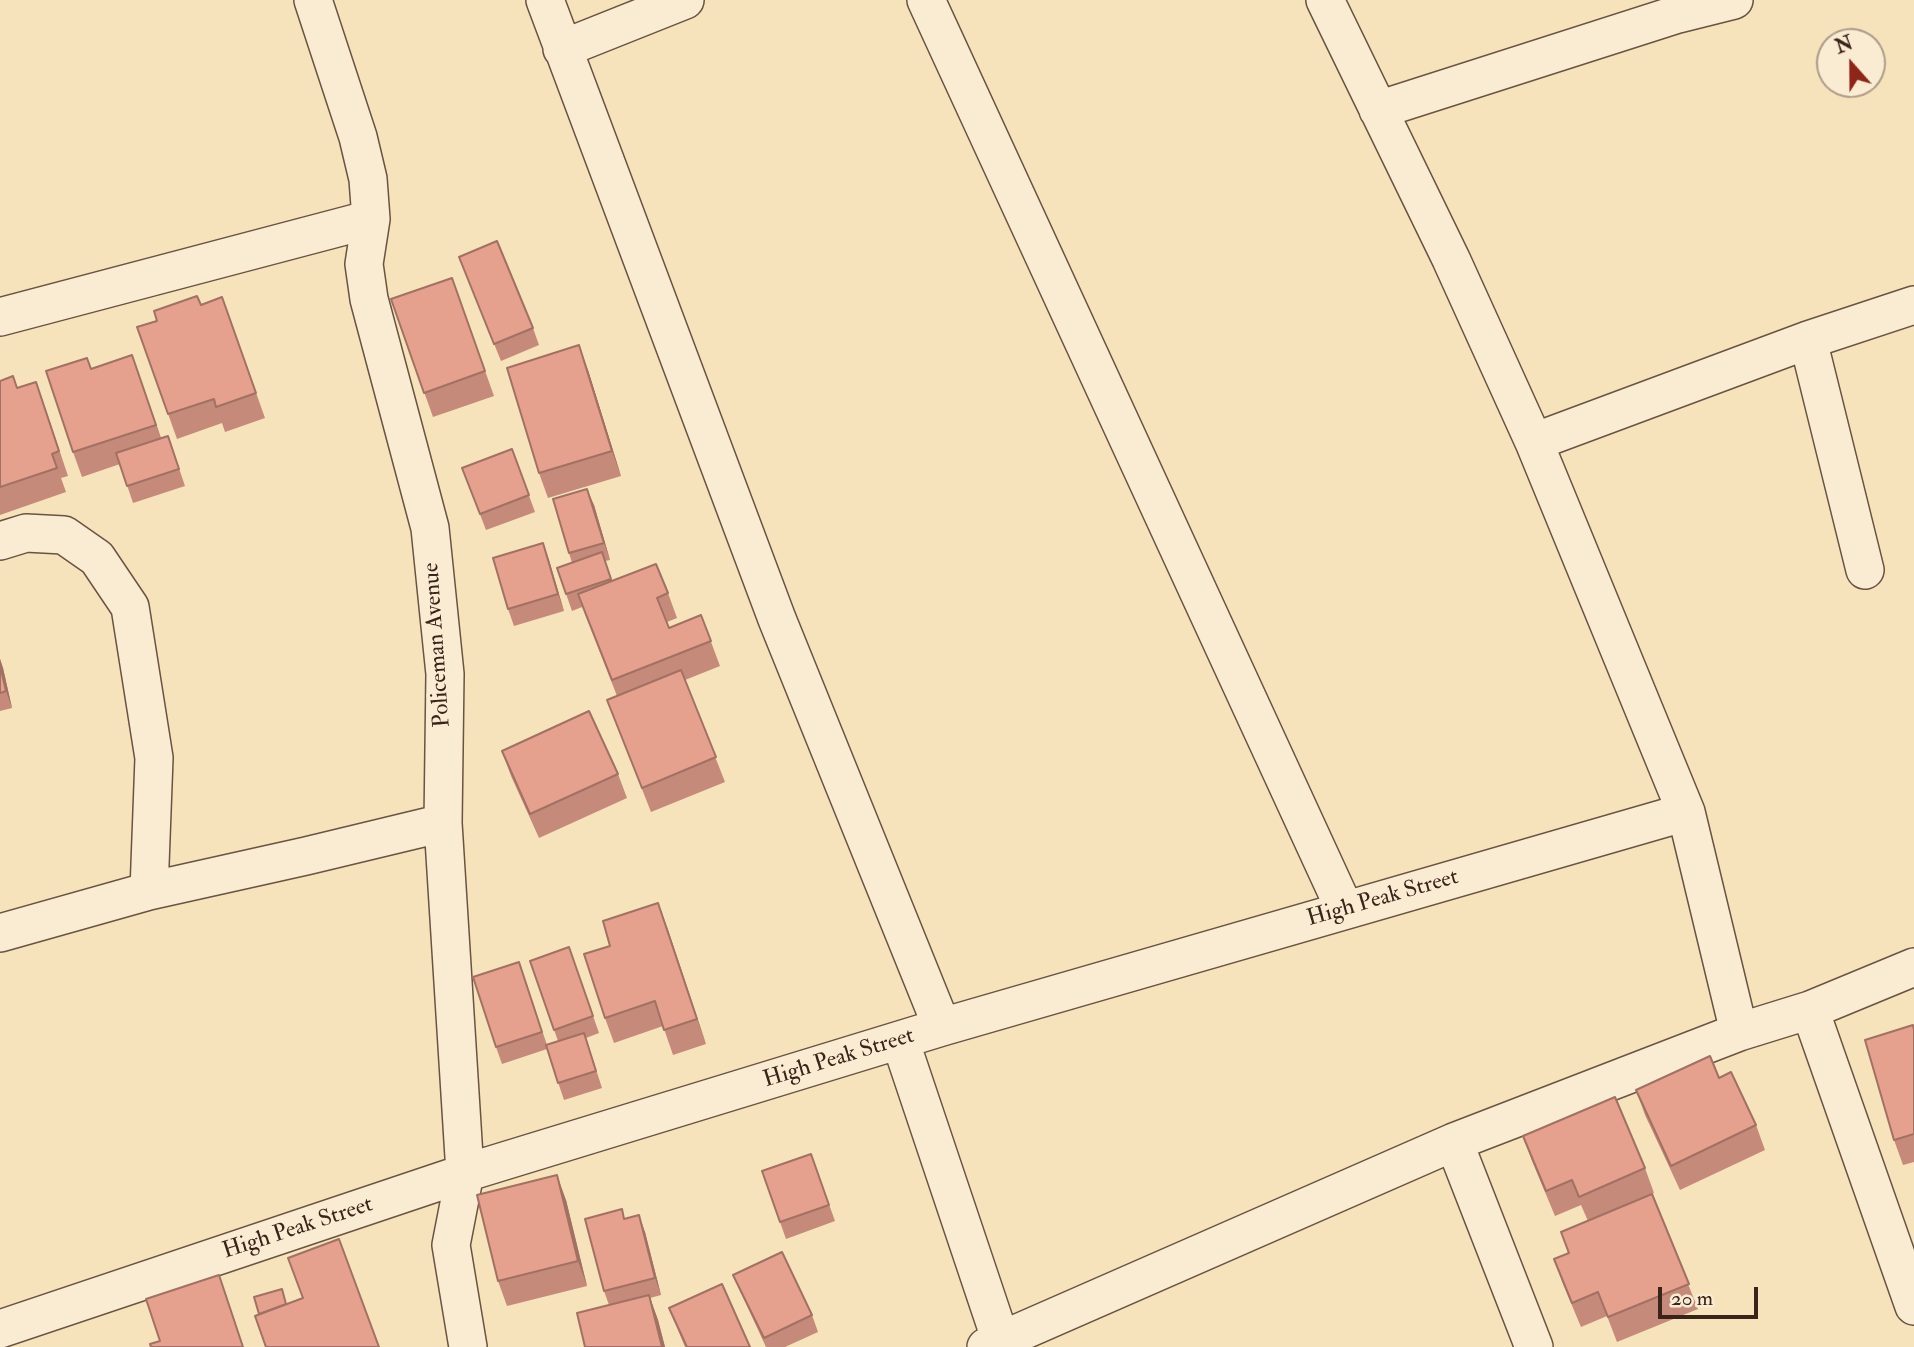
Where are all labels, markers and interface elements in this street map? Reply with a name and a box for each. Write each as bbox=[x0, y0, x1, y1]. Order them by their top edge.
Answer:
north arrow bbox=[1816, 28, 1886, 98]
text: N bbox=[1832, 31, 1856, 60]
street label: Policeman Avenue bbox=[418, 562, 458, 728]
street label: High Peak Street bbox=[1304, 864, 1462, 934]
street label: High Peak Street bbox=[760, 1023, 918, 1095]
street label: High Peak Street bbox=[219, 1192, 377, 1266]
scale bar bbox=[1662, 1274, 1762, 1318]
text: 20 m bbox=[1671, 1285, 1713, 1312]

